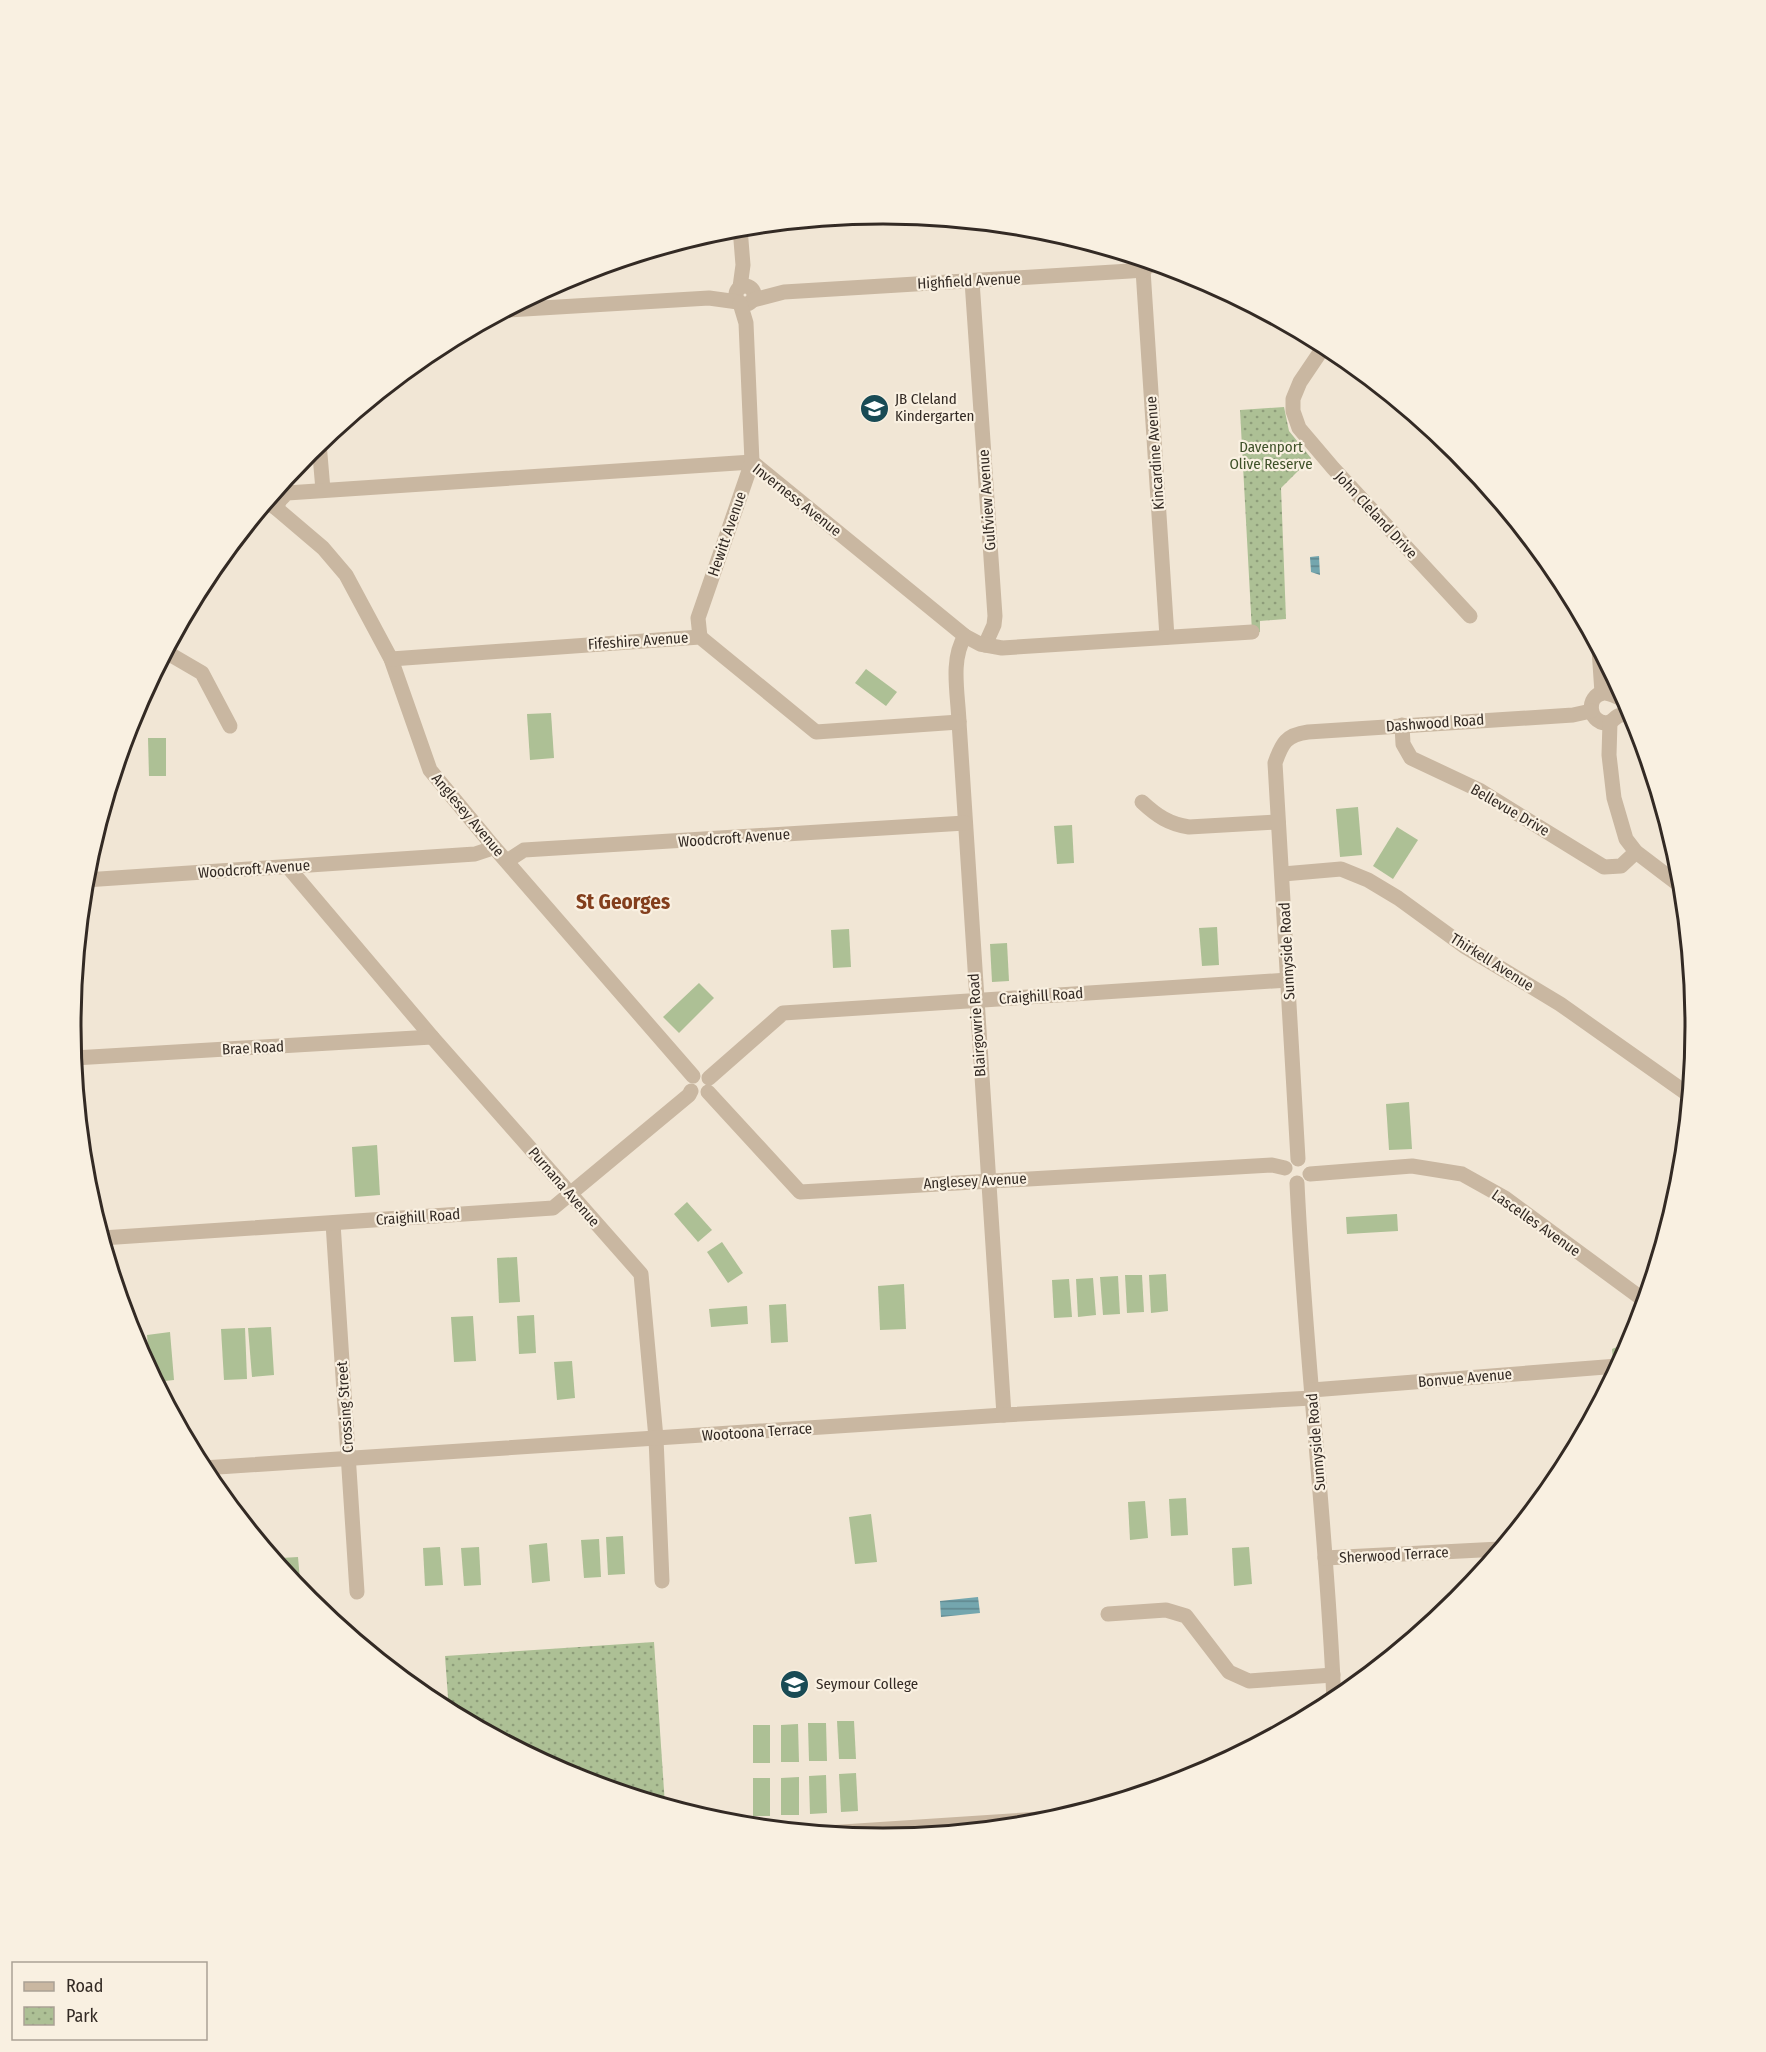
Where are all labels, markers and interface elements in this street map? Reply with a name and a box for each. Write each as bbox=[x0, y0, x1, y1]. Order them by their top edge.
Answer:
street label: Highfield Avenue bbox=[917, 269, 1021, 293]
place label: JB Cleland Kindergarten bbox=[895, 390, 974, 425]
school or university icon: JB Cleland Kindergarten bbox=[858, 392, 890, 424]
street label: Kincardine Avenue bbox=[1142, 396, 1168, 510]
park label: Davenport Olive Reserve bbox=[1229, 438, 1313, 473]
street label: Gulfview Avenue bbox=[974, 449, 1000, 551]
street label: Inverness Avenue bbox=[749, 460, 845, 540]
street label: John Cleland Drive bbox=[1331, 468, 1421, 562]
street label: Hewitt Avenue bbox=[704, 489, 750, 579]
street label: Fifeshire Avenue bbox=[587, 629, 689, 653]
street label: Dashwood Road bbox=[1385, 711, 1485, 735]
street label: Anglesey Avenue bbox=[428, 770, 508, 860]
street label: Bellevue Drive bbox=[1467, 780, 1553, 840]
street label: Woodcroft Avenue bbox=[677, 825, 791, 851]
street label: Woodcroft Avenue bbox=[197, 856, 311, 882]
district label: St Georges bbox=[576, 889, 670, 915]
street label: Sunnyside Road bbox=[1275, 902, 1299, 1000]
street label: Thirkell Avenue bbox=[1447, 929, 1537, 995]
street label: Blairgowrie Road bbox=[964, 973, 990, 1077]
street label: Craighill Road bbox=[998, 984, 1084, 1008]
street label: Brae Road bbox=[221, 1037, 285, 1059]
street label: Purnana Avenue bbox=[525, 1143, 603, 1231]
street label: Anglesey Avenue bbox=[923, 1169, 1027, 1193]
street label: Lascelles Avenue bbox=[1488, 1186, 1584, 1260]
street label: Craighill Road bbox=[375, 1205, 461, 1229]
street label: Crossing Street bbox=[333, 1360, 357, 1453]
street label: Bonvue Avenue bbox=[1417, 1365, 1513, 1391]
street label: Sunnyside Road bbox=[1303, 1392, 1329, 1492]
street label: Wootoona Terrace bbox=[701, 1419, 813, 1445]
street label: Sherwood Terrace bbox=[1339, 1543, 1449, 1567]
school or university icon: Seymour College bbox=[779, 1668, 811, 1700]
place label: Seymour College bbox=[816, 1675, 918, 1693]
legend bbox=[12, 1962, 207, 2040]
text: Road bbox=[66, 1975, 103, 1997]
text: Park bbox=[66, 2005, 99, 2027]

